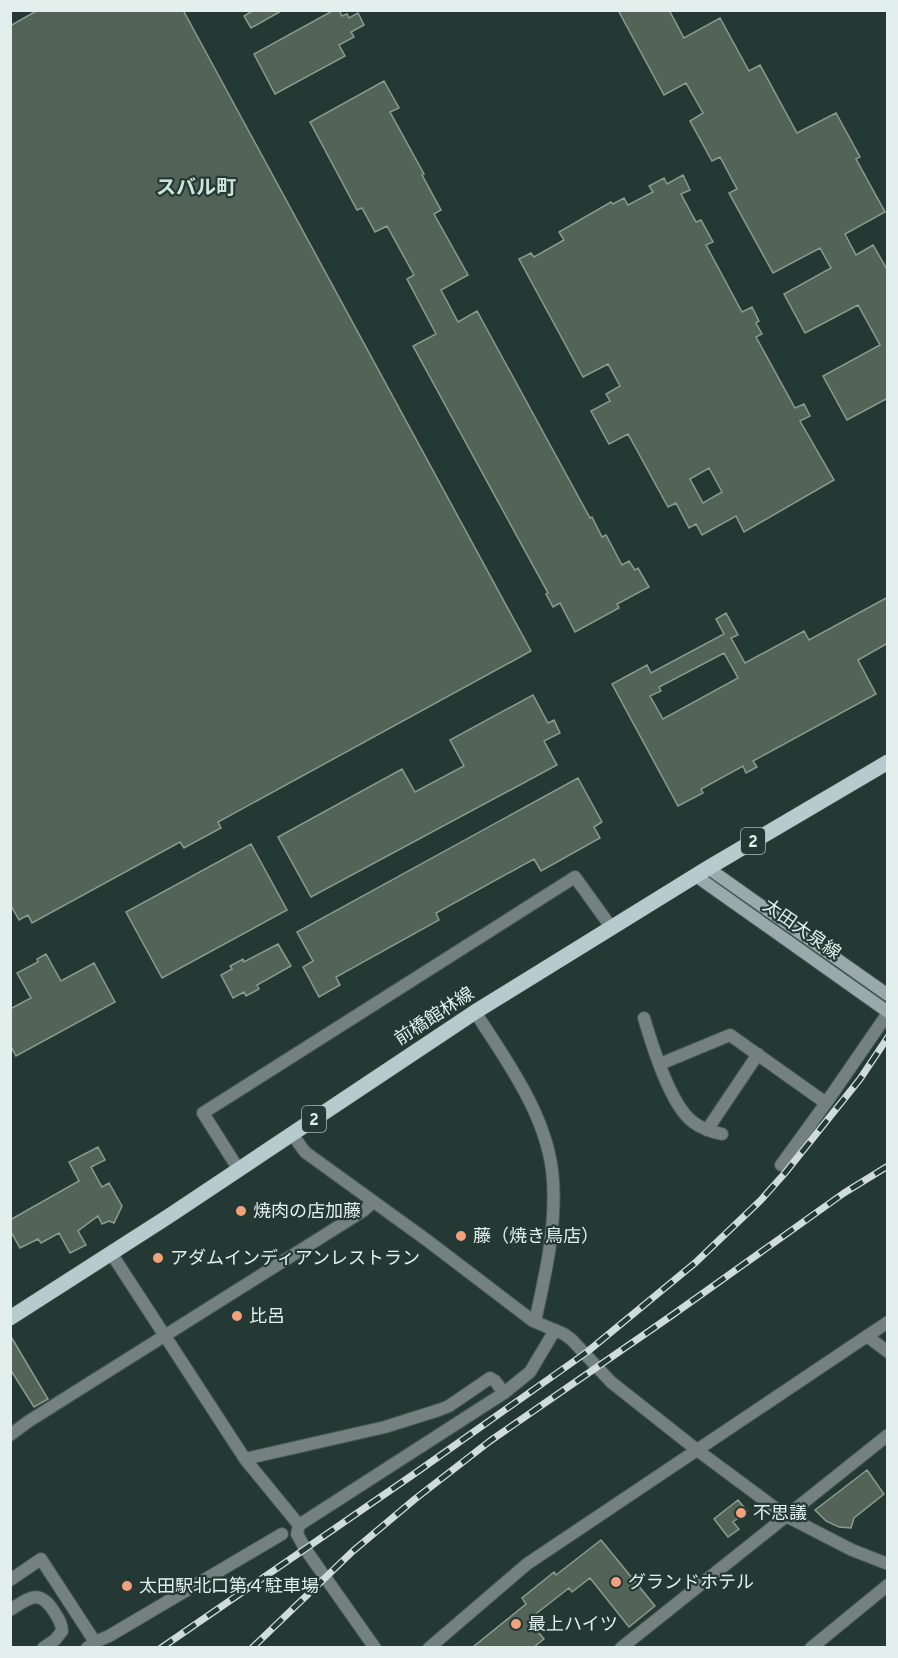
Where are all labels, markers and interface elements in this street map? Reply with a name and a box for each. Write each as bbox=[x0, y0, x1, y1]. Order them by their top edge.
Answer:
district label: スバル町 bbox=[156, 176, 236, 202]
road number: 2 bbox=[741, 828, 765, 854]
street label: 太田大泉線 bbox=[758, 895, 845, 965]
street label: 前橋館林線 bbox=[391, 983, 479, 1051]
road number: 2 bbox=[302, 1106, 326, 1132]
place label: 焼肉の店加藤 bbox=[253, 1201, 361, 1224]
marker: 焼肉の店加藤 bbox=[234, 1204, 248, 1218]
place label: 藤（焼き鳥店） bbox=[473, 1226, 599, 1249]
marker: 藤（焼き鳥店） bbox=[454, 1229, 468, 1243]
place label: アダムインディアンレストラン bbox=[170, 1248, 420, 1271]
marker: アダムインディアンレストラン bbox=[151, 1251, 165, 1265]
place label: 比呂 bbox=[249, 1306, 285, 1329]
marker: 比呂 bbox=[230, 1309, 244, 1323]
place label: 不思議 bbox=[753, 1503, 807, 1526]
marker: 不思議 bbox=[734, 1506, 748, 1520]
place label: グランドホテル bbox=[628, 1572, 754, 1595]
marker: グランドホテル bbox=[609, 1575, 623, 1589]
place label: 太田駅北口第４駐車場 bbox=[139, 1576, 319, 1599]
marker: 太田駅北口第４駐車場 bbox=[120, 1579, 134, 1593]
place label: 最上ハイツ bbox=[528, 1614, 618, 1637]
marker: 最上ハイツ bbox=[509, 1617, 523, 1631]

